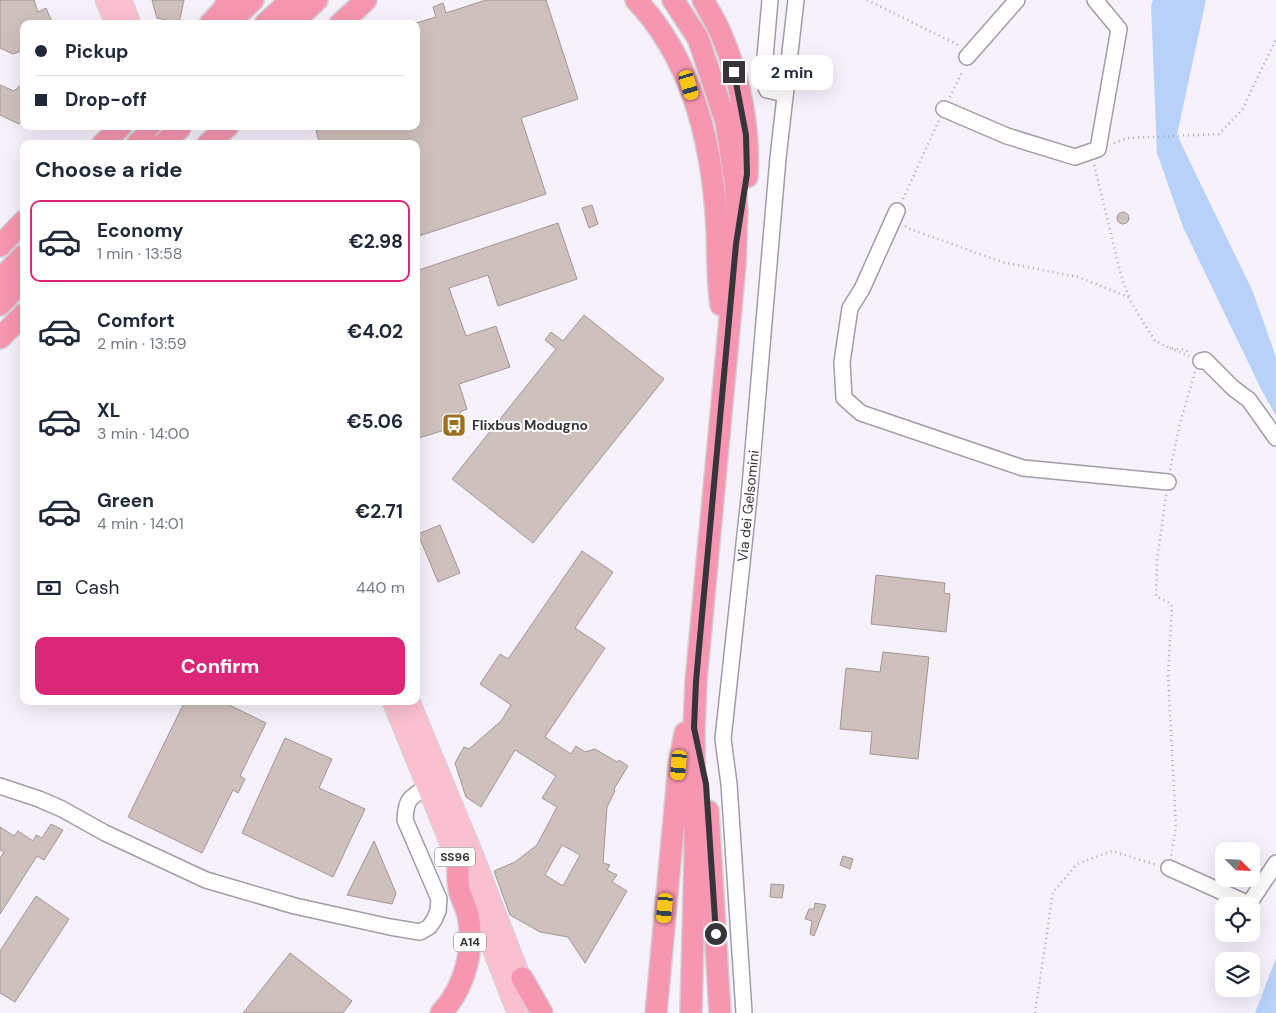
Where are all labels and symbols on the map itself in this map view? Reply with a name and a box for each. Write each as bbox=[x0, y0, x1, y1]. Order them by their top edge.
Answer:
callout: 2 min bbox=[752, 54, 834, 90]
route end bbox=[723, 61, 745, 83]
car bbox=[677, 68, 700, 102]
bus stop icon: Flixbus Modugno bbox=[441, 412, 467, 438]
place label: Flixbus Modugno bbox=[472, 416, 588, 434]
street label: Via dei Gelsomini bbox=[733, 449, 763, 563]
car bbox=[670, 749, 687, 781]
north arrow bbox=[1215, 842, 1260, 888]
road number: SS96 bbox=[435, 848, 475, 866]
car bbox=[656, 892, 673, 924]
route start bbox=[705, 923, 727, 945]
road number: A14 bbox=[454, 932, 486, 952]

